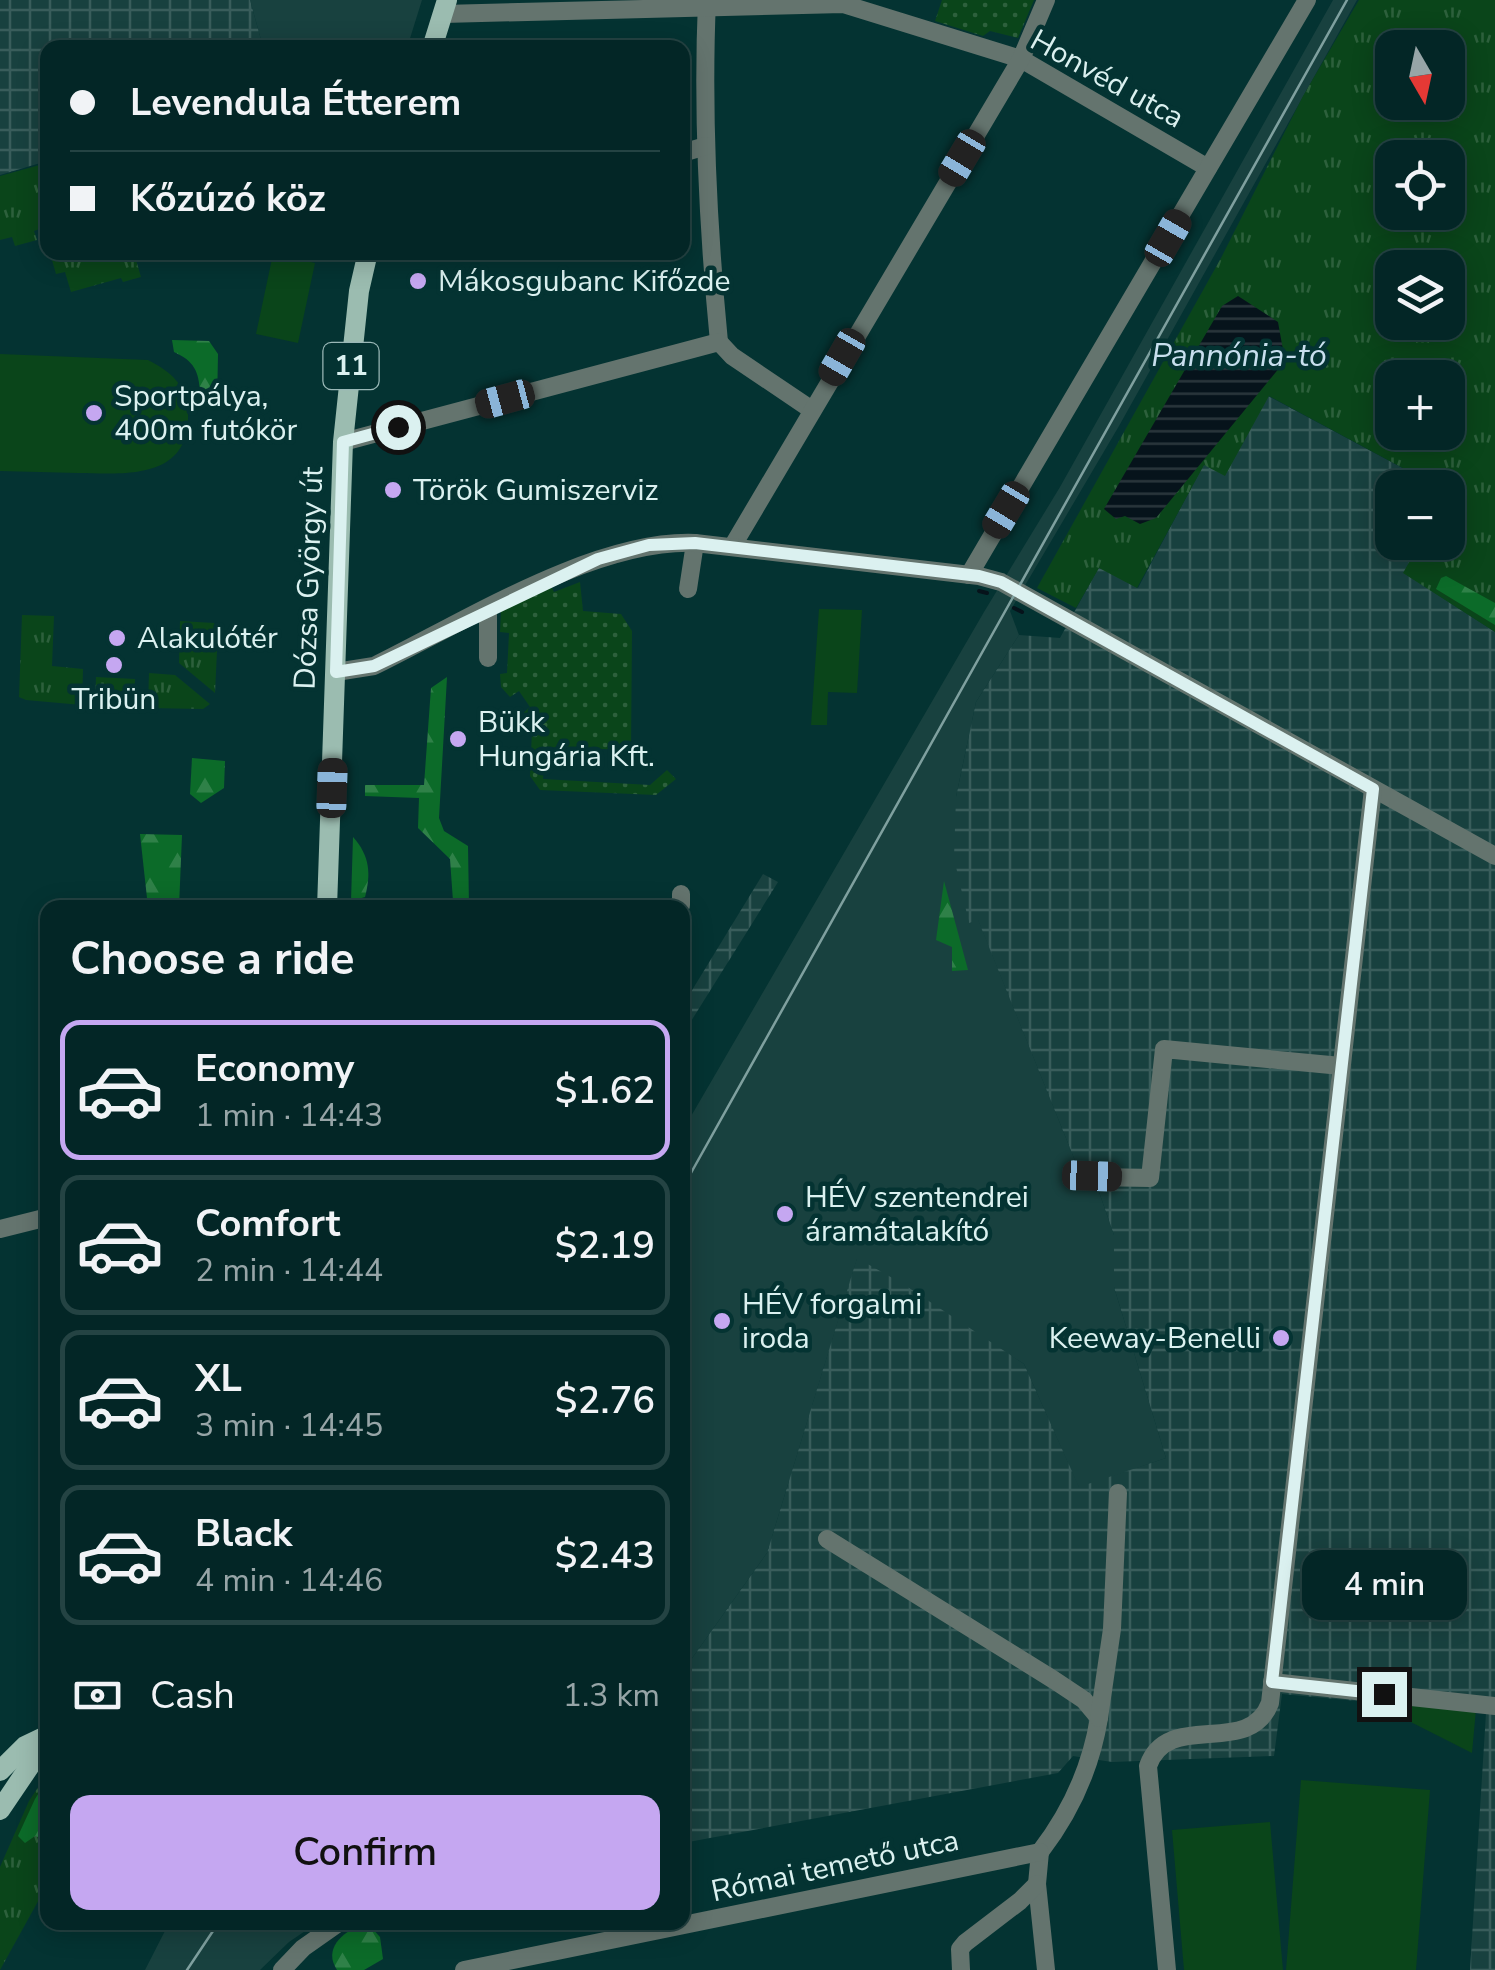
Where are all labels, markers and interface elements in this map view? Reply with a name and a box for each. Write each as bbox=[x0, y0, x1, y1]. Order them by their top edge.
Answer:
street label: Honvéd utca bbox=[1023, 20, 1191, 138]
north arrow bbox=[1375, 30, 1465, 120]
map controls bbox=[1375, 30, 1465, 560]
text: Levendula Étterem bbox=[130, 77, 461, 128]
car bbox=[934, 125, 990, 191]
button: locate bbox=[1375, 140, 1465, 230]
text: Kőzúzó köz bbox=[130, 173, 326, 224]
car bbox=[1140, 205, 1196, 271]
button: layers bbox=[1375, 250, 1465, 340]
place label: Mákosgubanc Kifőzde bbox=[438, 261, 731, 302]
marker: Mákosgubanc Kifőzde bbox=[407, 270, 429, 292]
car bbox=[814, 324, 870, 390]
water label: Pannónia-tó bbox=[1151, 334, 1327, 377]
road number: 11 bbox=[324, 343, 378, 389]
button: + bbox=[1375, 360, 1465, 450]
place label: Sportpálya, 400m futókör bbox=[114, 376, 298, 451]
car bbox=[472, 377, 538, 421]
marker: Sportpálya, 400m futókör bbox=[83, 402, 105, 424]
route start bbox=[376, 405, 421, 450]
street label: Dózsa György út bbox=[285, 465, 333, 690]
place label: Török Gumiszerviz bbox=[413, 470, 659, 511]
button: − bbox=[1375, 470, 1465, 560]
car bbox=[978, 477, 1034, 543]
marker: Török Gumiszerviz bbox=[382, 479, 404, 501]
place label: Alakulótér bbox=[137, 618, 278, 659]
marker: Alakulótér bbox=[106, 627, 128, 649]
marker: Tribün bbox=[103, 654, 125, 676]
place label: Tribün bbox=[72, 679, 156, 720]
place label: Bükk Hungária Kft. bbox=[478, 702, 655, 777]
marker: Bükk Hungária Kft. bbox=[447, 728, 469, 750]
car bbox=[316, 757, 348, 819]
text: Choose a ride bbox=[70, 929, 355, 990]
text: Economy bbox=[195, 1043, 354, 1094]
icon: car bbox=[75, 1045, 165, 1135]
text: $1.62 bbox=[555, 1065, 655, 1116]
text: 1 min · 14:43 bbox=[195, 1094, 383, 1137]
car bbox=[1061, 1160, 1123, 1192]
place label: HÉV szentendrei áramátalakító bbox=[805, 1177, 1029, 1252]
text: Comfort bbox=[195, 1198, 340, 1249]
icon: car bbox=[75, 1200, 165, 1290]
marker: HÉV szentendrei áramátalakító bbox=[774, 1203, 796, 1225]
text: $2.19 bbox=[555, 1220, 655, 1271]
text: 2 min · 14:44 bbox=[195, 1249, 383, 1292]
place label: HÉV forgalmi iroda bbox=[742, 1284, 922, 1359]
marker: HÉV forgalmi iroda bbox=[711, 1310, 733, 1332]
place label: Keeway-Benelli bbox=[1049, 1318, 1261, 1359]
marker: Keeway-Benelli bbox=[1270, 1327, 1292, 1349]
text: XL bbox=[195, 1353, 242, 1404]
icon: car bbox=[75, 1355, 165, 1445]
text: $2.76 bbox=[555, 1375, 655, 1426]
text: 3 min · 14:45 bbox=[195, 1404, 383, 1447]
text: Black bbox=[195, 1508, 292, 1559]
icon: car bbox=[75, 1510, 165, 1600]
text: $2.43 bbox=[555, 1530, 655, 1581]
callout: 4 min bbox=[1302, 1549, 1466, 1619]
text: 4 min · 14:46 bbox=[195, 1559, 383, 1602]
text: 4 min bbox=[1344, 1563, 1425, 1606]
icon: cash bbox=[70, 1668, 125, 1723]
text: Cash bbox=[150, 1670, 235, 1721]
route end bbox=[1362, 1672, 1407, 1717]
text: 1.3 km bbox=[563, 1674, 660, 1717]
button: Confirm bbox=[70, 1795, 660, 1910]
street label: Római temető utca bbox=[707, 1820, 963, 1912]

